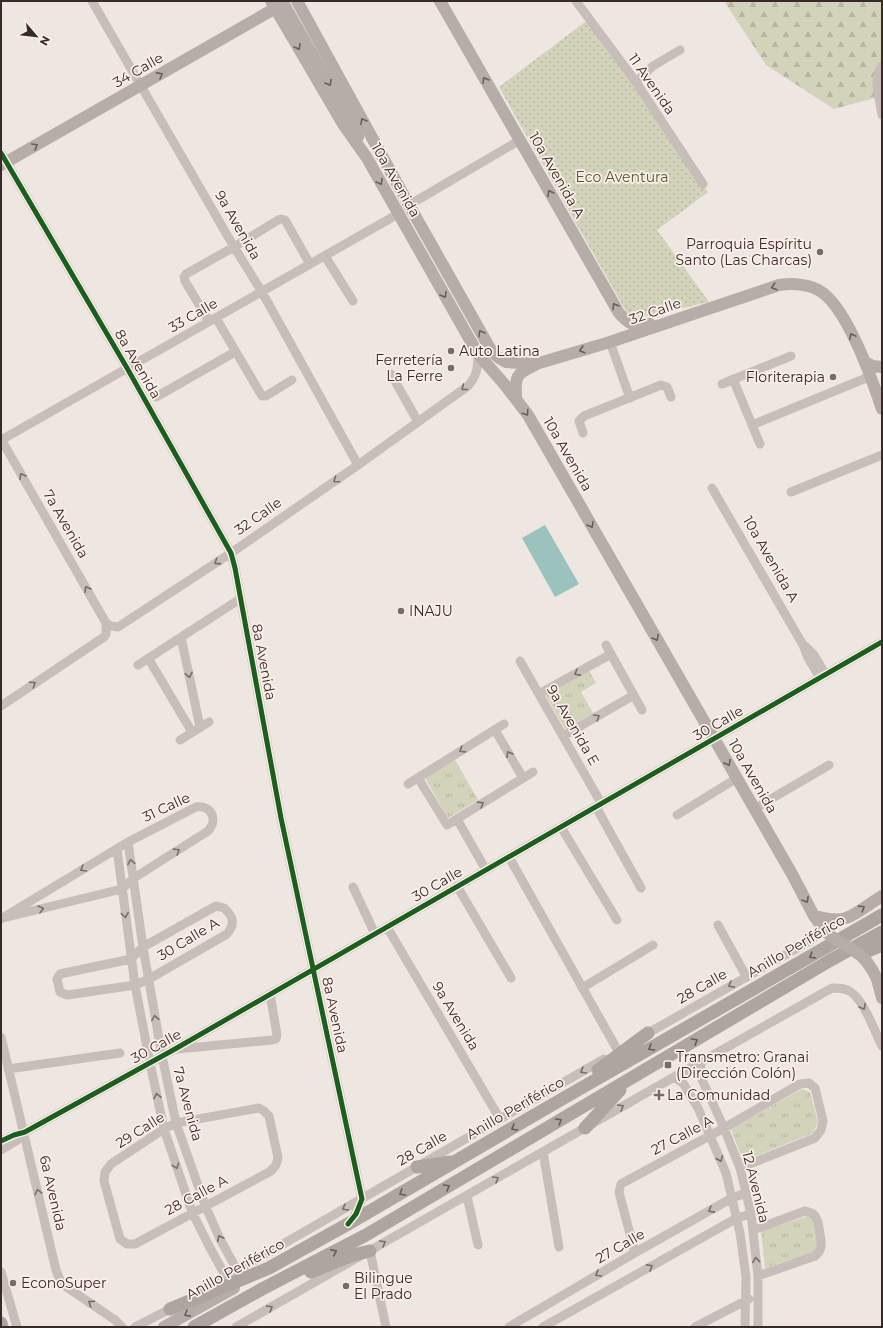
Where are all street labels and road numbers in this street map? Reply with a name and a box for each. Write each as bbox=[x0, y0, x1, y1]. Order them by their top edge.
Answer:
street label: 34 Calle bbox=[110, 48, 166, 92]
street label: 11 Avenida bbox=[624, 50, 680, 118]
street label: 10a Avenida A bbox=[525, 129, 589, 222]
street label: 10a Avenida bbox=[368, 140, 424, 220]
street label: 9a Avenida bbox=[211, 187, 265, 263]
street label: 33 Calle bbox=[165, 294, 221, 336]
street label: 32 Calle bbox=[627, 294, 683, 328]
street label: 8a Avenida bbox=[111, 326, 165, 402]
street label: 10a Avenida bbox=[540, 414, 596, 494]
street label: 7a Avenida bbox=[39, 487, 93, 561]
street label: 32 Calle bbox=[231, 493, 285, 539]
street label: 10a Avenida A bbox=[739, 513, 803, 606]
street label: 8a Avenida bbox=[248, 622, 280, 702]
street label: 9a Avenida E bbox=[543, 682, 603, 768]
street label: 30 Calle bbox=[690, 701, 746, 745]
street label: 10a Avenida bbox=[725, 736, 781, 816]
street label: 31 Calle bbox=[139, 788, 193, 826]
street label: 30 Calle bbox=[409, 862, 465, 906]
street label: Anillo Periférico bbox=[744, 911, 848, 981]
street label: 30 Calle A bbox=[154, 913, 223, 964]
street label: 28 Calle bbox=[674, 965, 730, 1007]
street label: 8a Avenida bbox=[318, 975, 352, 1055]
street label: 9a Avenida bbox=[428, 978, 484, 1054]
street label: 30 Calle bbox=[128, 1025, 184, 1067]
street label: 7a Avenida bbox=[169, 1065, 207, 1143]
street label: Anillo Periférico bbox=[463, 1073, 567, 1143]
street label: 29 Calle bbox=[112, 1108, 168, 1152]
street label: 27 Calle A bbox=[648, 1111, 717, 1159]
street label: 28 Calle bbox=[394, 1127, 450, 1169]
street label: 12 Avenida bbox=[738, 1149, 774, 1225]
street label: 6a Avenida bbox=[36, 1153, 70, 1233]
street label: 28 Calle A bbox=[162, 1171, 231, 1219]
street label: 27 Calle bbox=[592, 1225, 648, 1267]
street label: Anillo Periférico bbox=[183, 1234, 288, 1303]

